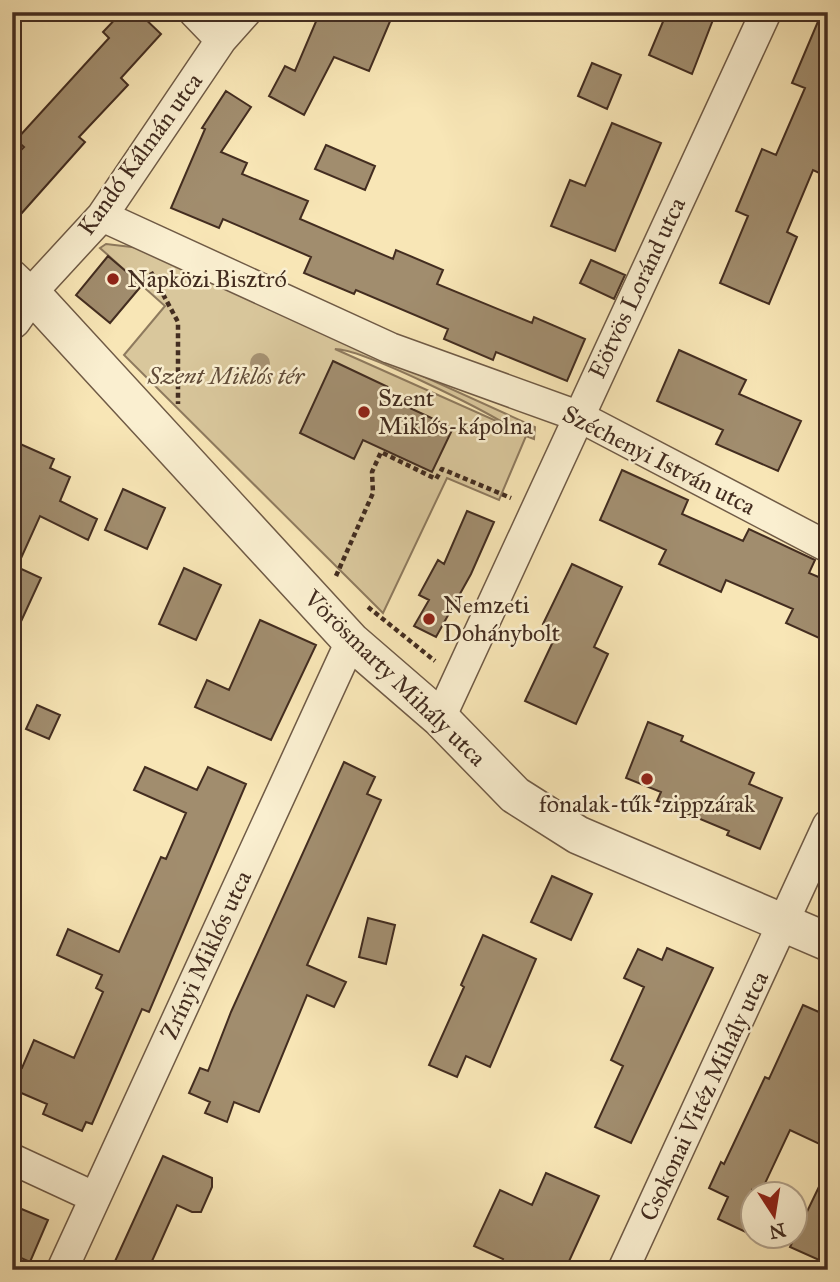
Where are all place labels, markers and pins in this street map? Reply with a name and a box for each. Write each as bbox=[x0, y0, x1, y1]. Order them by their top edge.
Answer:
place label: Napközi Bisztró bbox=[127, 264, 287, 294]
marker: Napközi Bisztró bbox=[105, 271, 121, 287]
place label: Szent Miklós-kápolna bbox=[378, 383, 534, 441]
marker: Szent Miklós-kápolna bbox=[356, 404, 372, 420]
place label: Nemzeti Dohánybolt bbox=[443, 590, 561, 648]
marker: Nemzeti Dohánybolt bbox=[421, 611, 437, 627]
marker: fonalak-tűk-zippzárak bbox=[639, 771, 655, 787]
place label: fonalak-tűk-zippzárak bbox=[539, 789, 756, 819]

